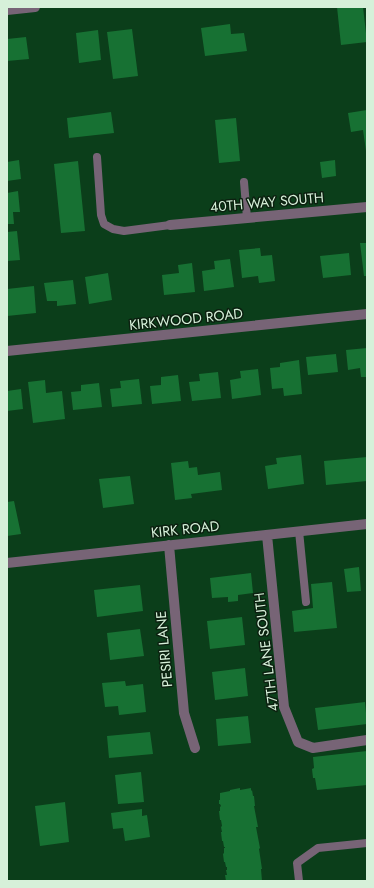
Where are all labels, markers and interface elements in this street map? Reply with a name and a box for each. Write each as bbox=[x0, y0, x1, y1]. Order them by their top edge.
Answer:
street label: 40TH WAY SOUTH bbox=[209, 187, 325, 217]
street label: KIRKWOOD ROAD bbox=[128, 303, 244, 335]
street label: KIRK ROAD bbox=[150, 515, 220, 543]
street label: 47TH LANE SOUTH bbox=[249, 591, 283, 713]
street label: PESIRI LANE bbox=[151, 610, 177, 688]

